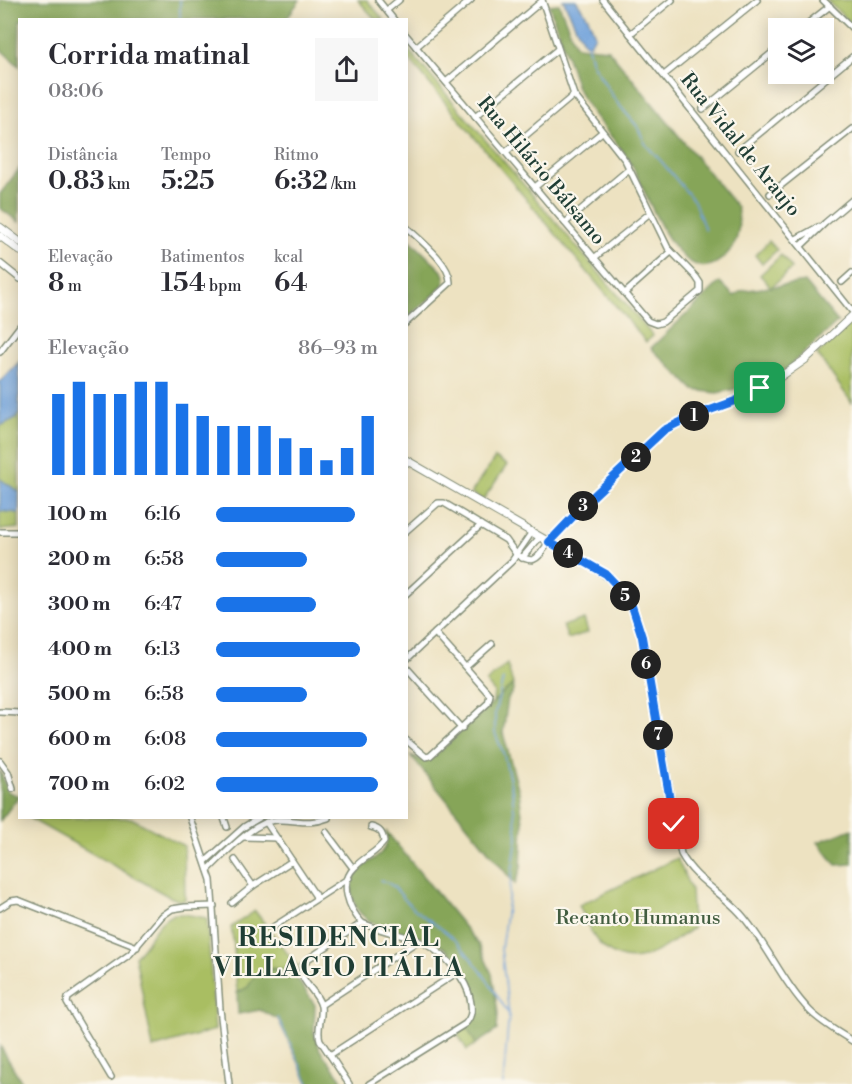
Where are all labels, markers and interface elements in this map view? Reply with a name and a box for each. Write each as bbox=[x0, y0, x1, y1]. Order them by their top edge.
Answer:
map controls bbox=[768, 18, 834, 84]
button: layers bbox=[768, 18, 834, 84]
button: share bbox=[315, 38, 378, 101]
text: Corrida matinal bbox=[48, 39, 250, 73]
street label: Rua Vidal de Araujo bbox=[674, 68, 806, 222]
text: 08:06 bbox=[48, 79, 103, 104]
street label: Rua Hilário Bálsamo bbox=[471, 91, 611, 251]
text: Distância bbox=[48, 145, 118, 165]
text: Tempo bbox=[161, 145, 211, 165]
text: Ritmo bbox=[274, 145, 319, 165]
text: 0.83 bbox=[48, 165, 105, 197]
text: 5:25 bbox=[161, 165, 215, 197]
text: 6:32 bbox=[274, 165, 328, 197]
text: km bbox=[105, 174, 130, 194]
text: /km bbox=[328, 174, 357, 194]
text: Elevação bbox=[48, 247, 113, 267]
text: Batimentos bbox=[161, 247, 244, 267]
text: kcal bbox=[274, 247, 303, 267]
text: 8 bbox=[48, 267, 64, 299]
text: 154 bbox=[161, 267, 206, 299]
text: 64 bbox=[274, 267, 307, 299]
text: m bbox=[64, 276, 82, 296]
text: bpm bbox=[206, 276, 242, 296]
text: Elevação bbox=[48, 336, 129, 361]
text: 86–93 m bbox=[298, 336, 378, 361]
pin bbox=[734, 362, 785, 413]
icon: arrive bbox=[743, 371, 776, 404]
pin: 1 bbox=[679, 401, 709, 431]
text: 1 bbox=[690, 406, 698, 426]
pin: 2 bbox=[621, 442, 651, 472]
text: 2 bbox=[631, 447, 641, 467]
pin: 3 bbox=[568, 491, 598, 521]
text: 3 bbox=[578, 496, 588, 516]
text: 100 m bbox=[48, 502, 107, 527]
text: 6:16 bbox=[144, 502, 181, 527]
pin: 4 bbox=[553, 538, 583, 568]
text: 4 bbox=[563, 543, 573, 563]
text: 200 m bbox=[48, 547, 111, 572]
text: 6:58 bbox=[144, 547, 184, 572]
pin: 5 bbox=[610, 581, 640, 611]
text: 5 bbox=[620, 586, 630, 606]
text: 300 m bbox=[48, 592, 111, 617]
text: 6:47 bbox=[144, 592, 182, 617]
text: 400 m bbox=[48, 637, 112, 662]
text: 6:13 bbox=[144, 637, 180, 662]
pin: 6 bbox=[631, 649, 661, 679]
text: 6 bbox=[641, 654, 651, 674]
text: 500 m bbox=[48, 682, 111, 707]
text: 6:58 bbox=[144, 682, 184, 707]
pin: 7 bbox=[643, 720, 673, 750]
text: 7 bbox=[653, 725, 663, 745]
text: 600 m bbox=[48, 727, 111, 752]
text: 6:08 bbox=[144, 727, 186, 752]
text: 700 m bbox=[48, 772, 110, 797]
text: 6:02 bbox=[144, 772, 185, 797]
pin bbox=[648, 798, 699, 849]
icon: check bbox=[657, 807, 690, 840]
park label: Recanto Humanus bbox=[555, 906, 721, 931]
district label: RESIDENCIAL VILLAGIO ITÁLIA bbox=[213, 922, 464, 984]

